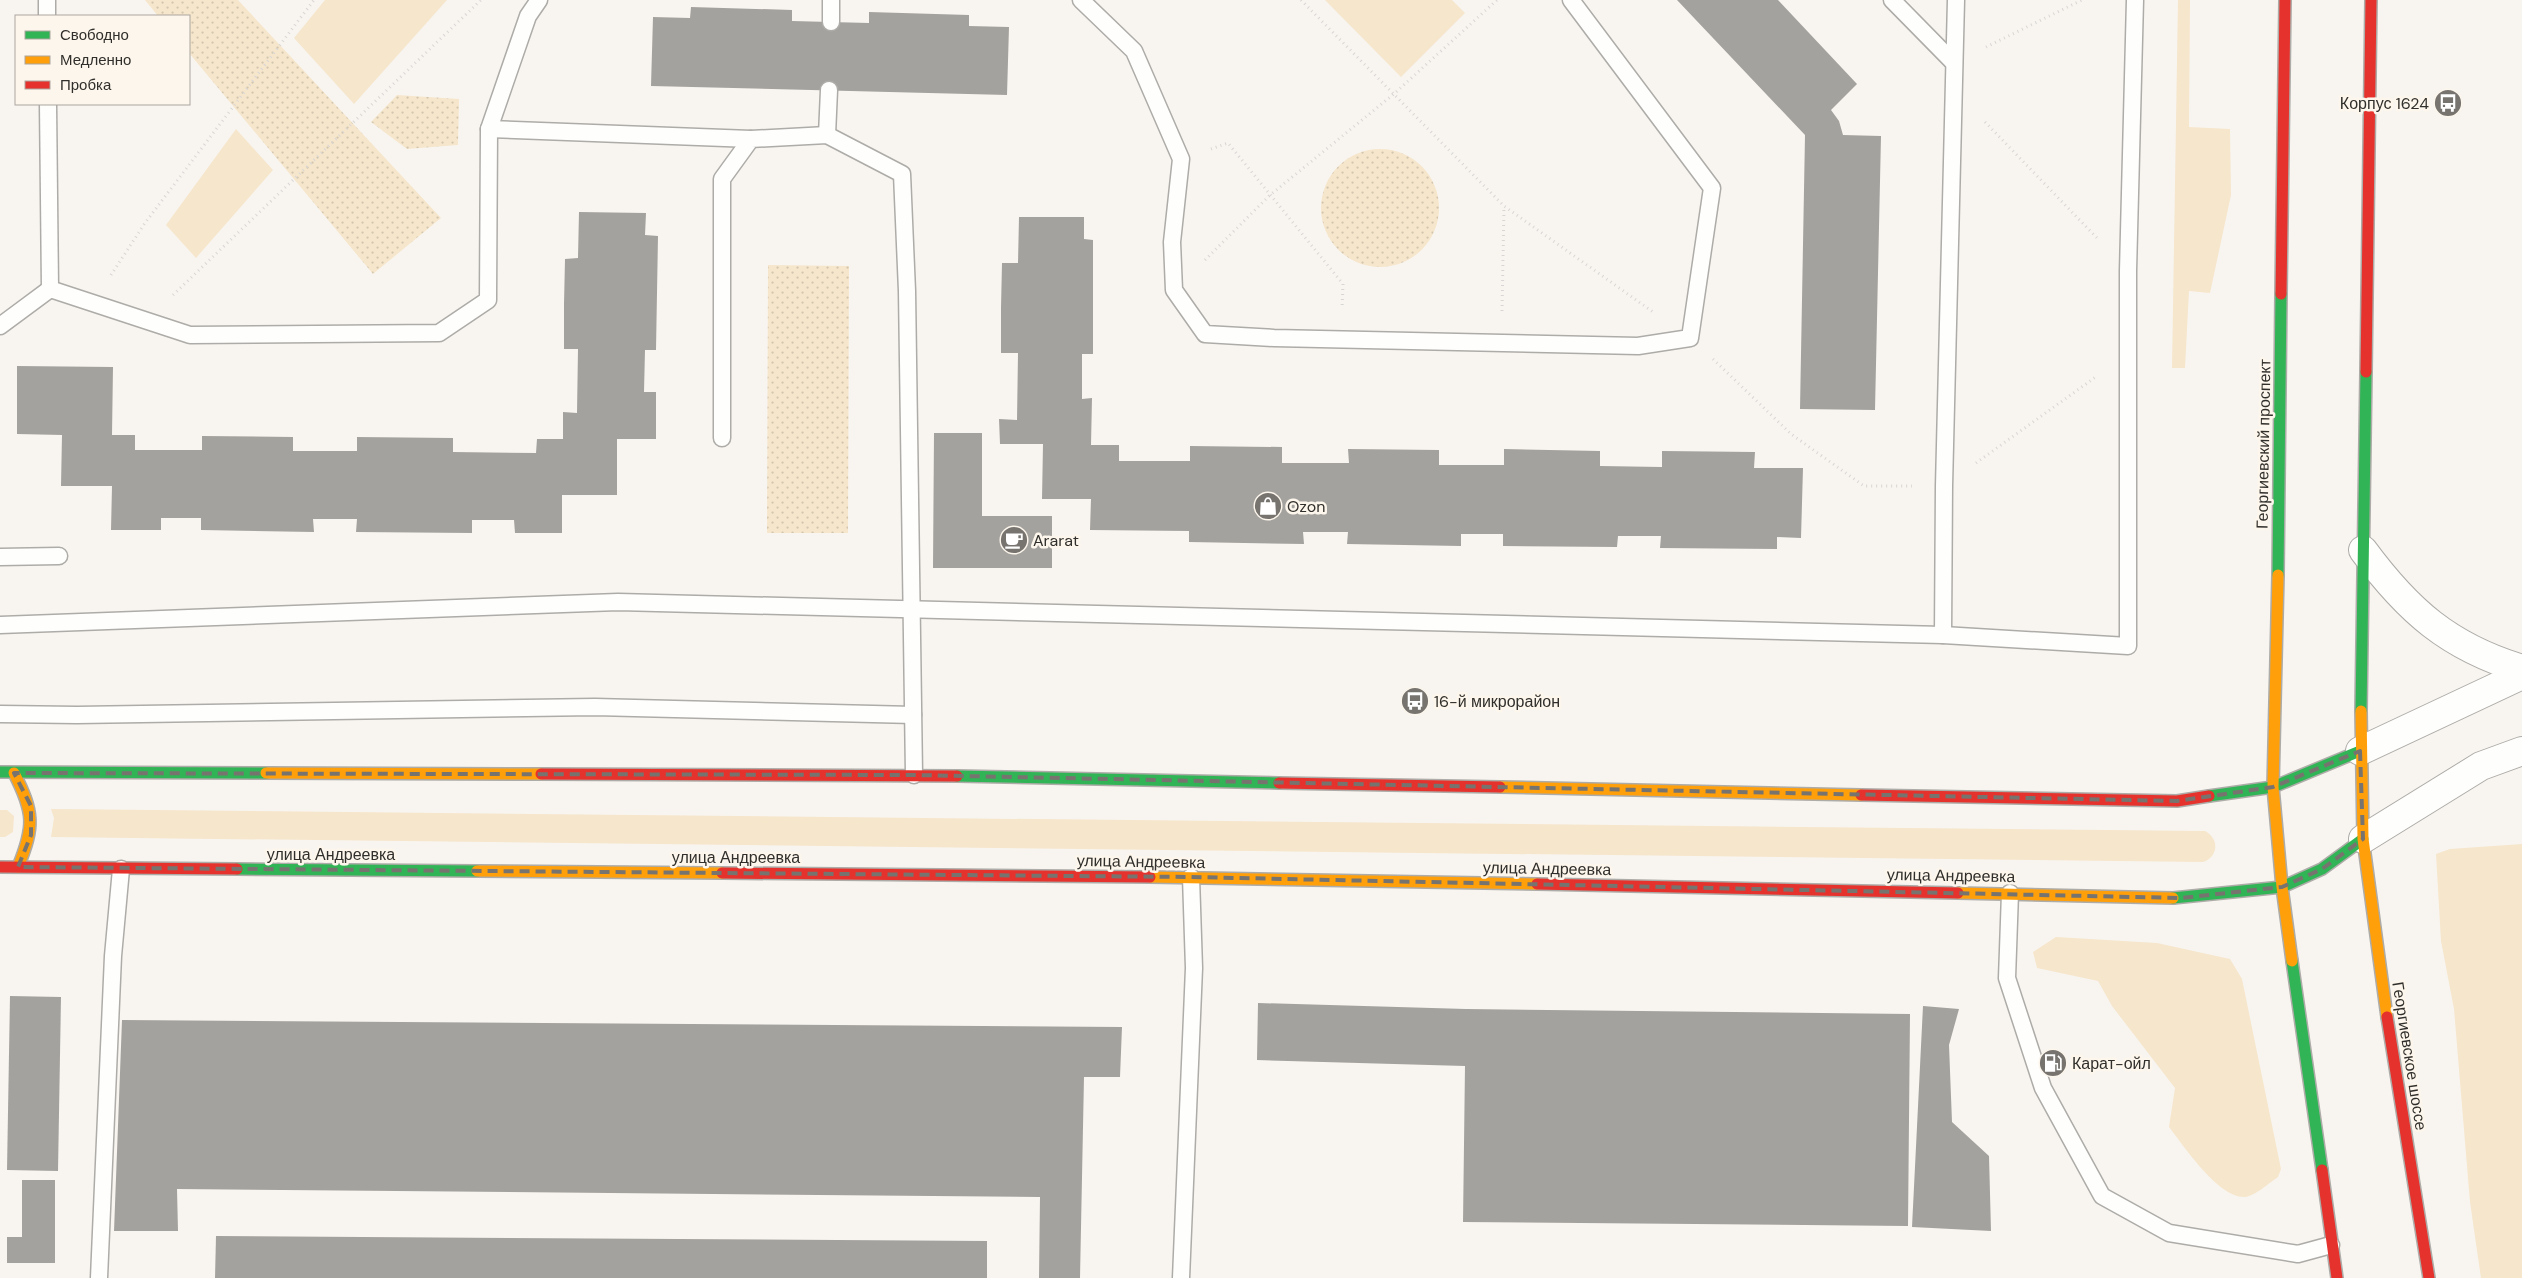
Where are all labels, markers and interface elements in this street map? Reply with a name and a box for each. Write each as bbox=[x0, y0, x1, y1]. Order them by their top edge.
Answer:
legend bbox=[15, 15, 190, 105]
text: Свободно bbox=[60, 25, 129, 45]
text: Медленно bbox=[60, 50, 131, 70]
text: Пробка bbox=[60, 75, 112, 95]
bus stop icon: Корпус 1624 bbox=[2433, 88, 2463, 118]
place label: Корпус 1624 bbox=[2340, 93, 2429, 114]
street label: Георгиевский проспект bbox=[2252, 358, 2275, 529]
shop icon: Ozon bbox=[1253, 491, 1283, 521]
place label: Ozon bbox=[1287, 496, 1325, 517]
cafe icon: Ararat bbox=[999, 525, 1029, 555]
place label: Ararat bbox=[1033, 530, 1079, 551]
bus stop icon: 16-й микрорайон bbox=[1400, 686, 1430, 716]
place label: 16-й микрорайон bbox=[1434, 691, 1560, 712]
street label: улица Андреевка bbox=[267, 844, 395, 865]
street label: улица Андреевка bbox=[672, 847, 800, 868]
street label: улица Андреевка bbox=[1077, 850, 1206, 873]
street label: улица Андреевка bbox=[1483, 857, 1612, 880]
street label: улица Андреевка bbox=[1887, 864, 2016, 887]
street label: Георгиевское шоссе bbox=[2387, 980, 2432, 1132]
fuel station icon: Карат-ойл bbox=[2038, 1048, 2068, 1078]
place label: Карат-ойл bbox=[2072, 1053, 2151, 1074]

